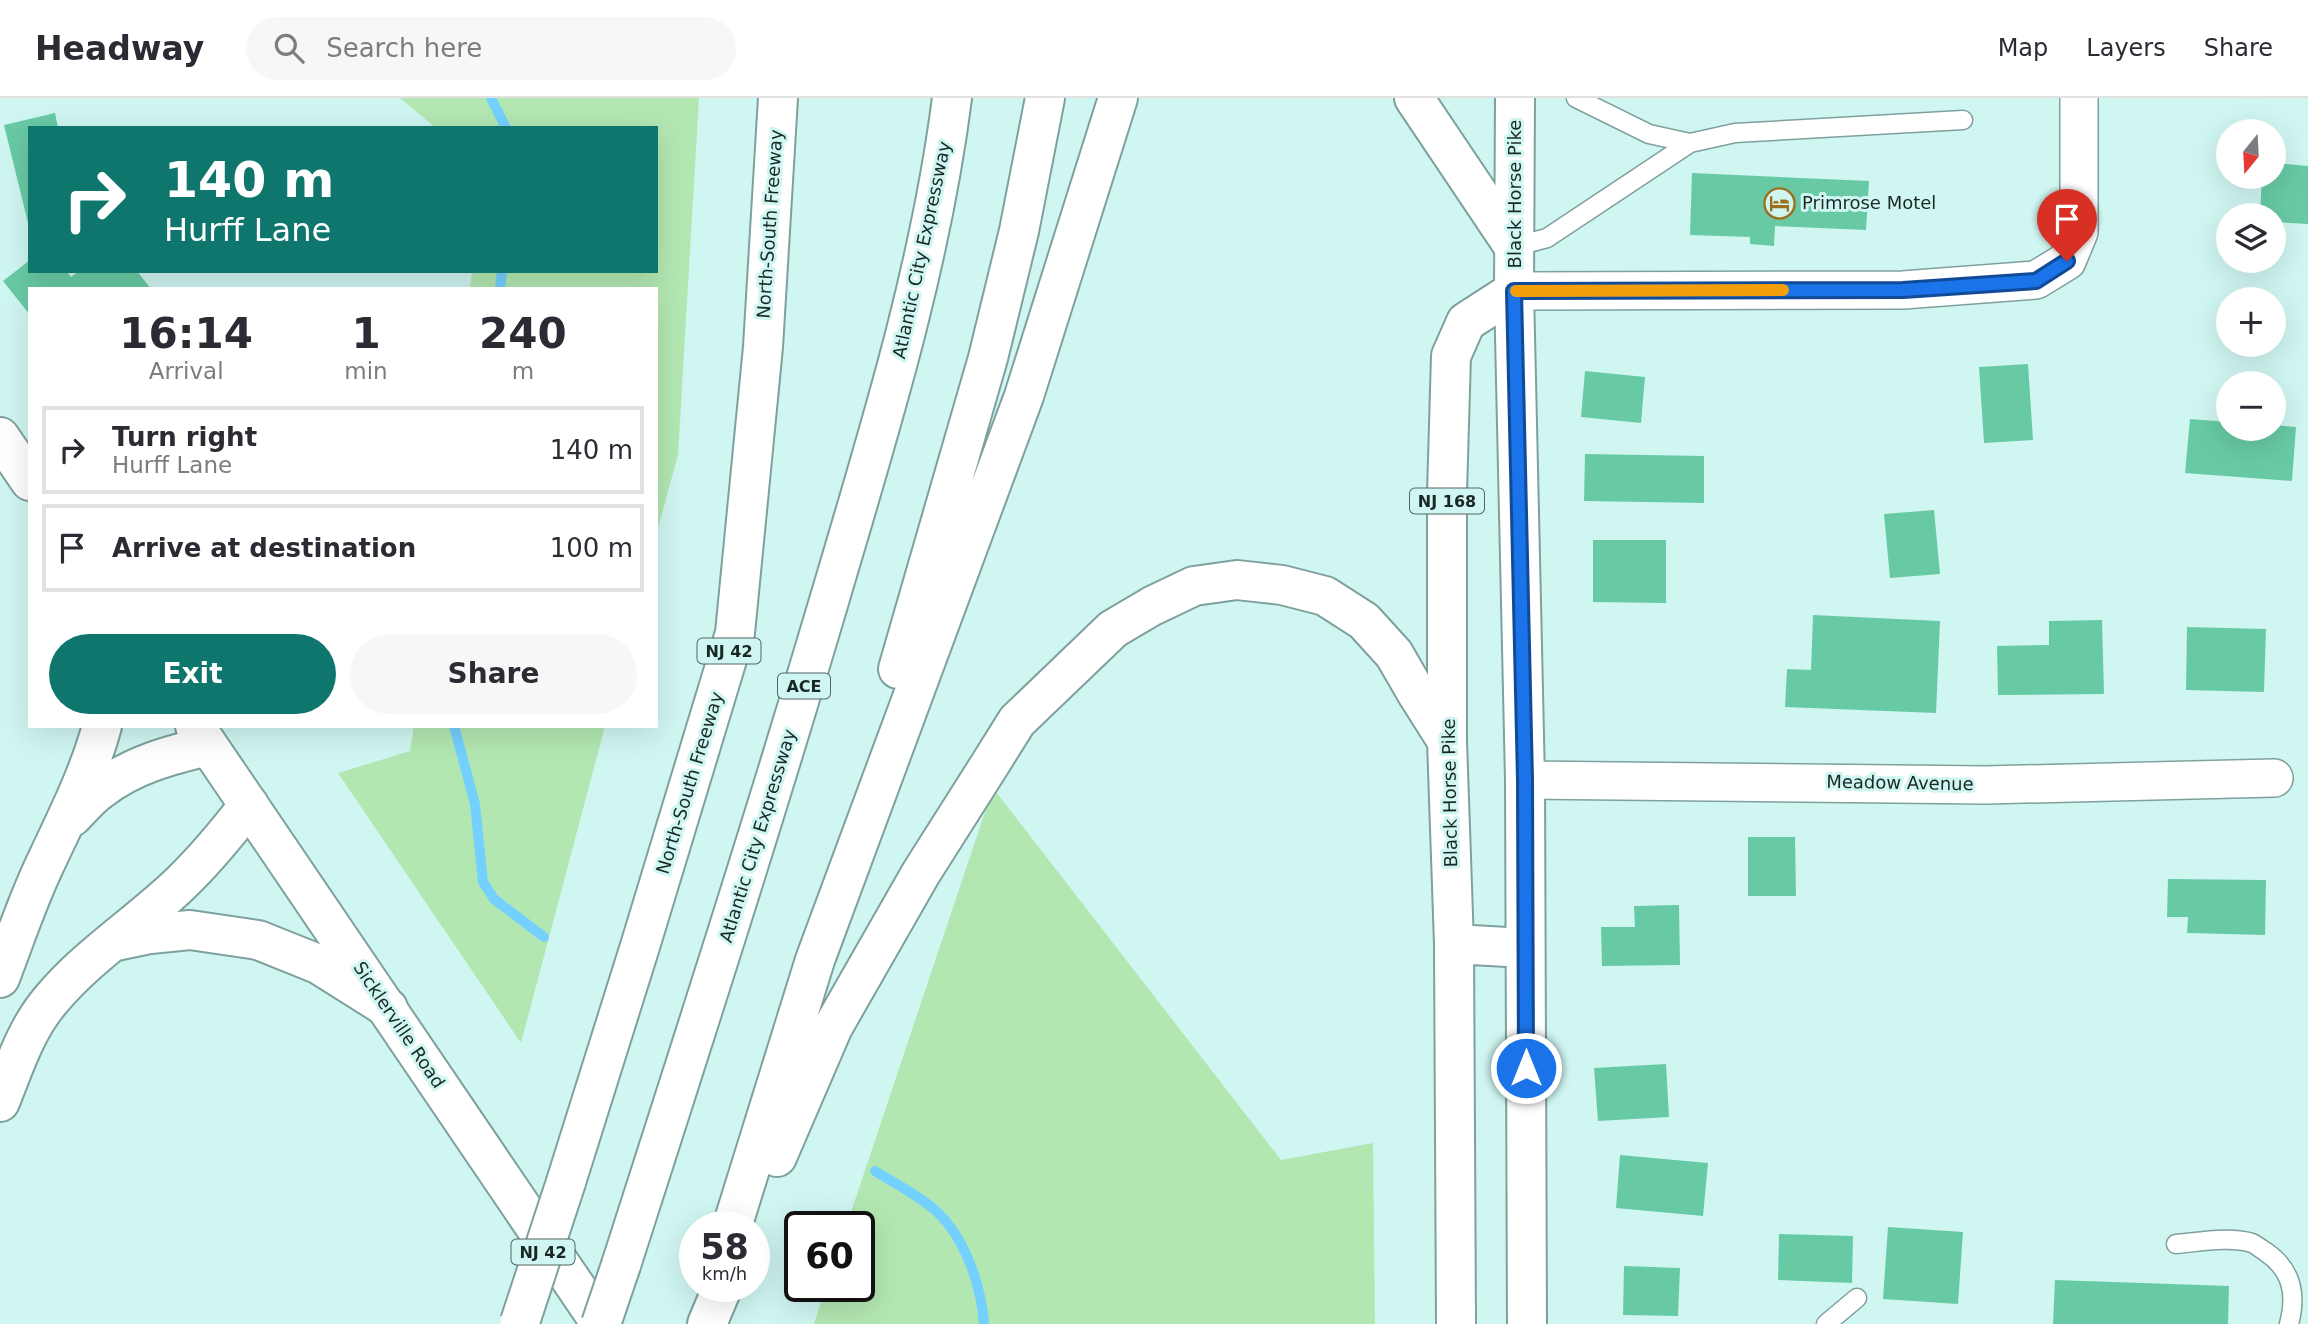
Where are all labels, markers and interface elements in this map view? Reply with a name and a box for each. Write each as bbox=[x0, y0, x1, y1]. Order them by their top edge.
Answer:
search box bbox=[246, 17, 736, 80]
text: Headway bbox=[35, 29, 204, 68]
icon: search bbox=[270, 29, 308, 67]
text: Search here bbox=[326, 33, 482, 63]
text: Map bbox=[1998, 34, 2048, 62]
text: Layers bbox=[2086, 34, 2166, 62]
text: Share bbox=[2204, 34, 2273, 62]
north arrow bbox=[2216, 119, 2286, 189]
map controls bbox=[2216, 119, 2286, 441]
street label: Black Horse Pike bbox=[1504, 120, 1525, 268]
street label: North-South Freeway bbox=[752, 128, 787, 319]
street label: Atlantic City Expressway bbox=[888, 139, 955, 361]
text: 140 m bbox=[164, 152, 334, 209]
icon: right bbox=[49, 154, 140, 245]
hotel icon: Primrose Motel bbox=[1762, 186, 1796, 220]
pin bbox=[2037, 189, 2097, 261]
place label: Primrose Motel bbox=[1802, 192, 1936, 213]
icon: arrive bbox=[2048, 200, 2086, 238]
button: layers bbox=[2216, 203, 2286, 273]
text: Hurff Lane bbox=[164, 211, 331, 249]
button: + bbox=[2216, 287, 2286, 357]
text: 16:14 bbox=[119, 309, 253, 358]
text: 1 bbox=[351, 309, 381, 358]
text: 240 bbox=[479, 309, 567, 358]
text: Arrival bbox=[149, 358, 224, 384]
text: min bbox=[344, 358, 388, 384]
text: m bbox=[512, 358, 534, 384]
button: − bbox=[2216, 371, 2286, 441]
text: Turn right bbox=[112, 422, 257, 452]
icon: right bbox=[53, 431, 91, 469]
text: 140 m bbox=[550, 435, 633, 465]
text: Hurff Lane bbox=[112, 452, 232, 478]
road number: NJ 168 bbox=[1410, 488, 1484, 514]
icon: arrive bbox=[53, 529, 91, 567]
text: Arrive at destination bbox=[112, 533, 416, 563]
text: 100 m bbox=[550, 533, 633, 563]
button: Exit bbox=[49, 634, 336, 714]
button: Share bbox=[350, 634, 637, 714]
road number: NJ 42 bbox=[698, 638, 760, 664]
road number: ACE bbox=[778, 674, 830, 698]
street label: North-South Freeway bbox=[652, 689, 727, 877]
street label: Black Horse Pike bbox=[1438, 718, 1461, 868]
street label: Atlantic City Expressway bbox=[715, 726, 800, 945]
street label: Meadow Avenue bbox=[1826, 771, 1974, 794]
street label: Sicklerville Road bbox=[349, 958, 449, 1092]
position arrow bbox=[1489, 1031, 1563, 1105]
speed limit sign: 60 bbox=[784, 1211, 875, 1302]
text: 58 bbox=[700, 1227, 749, 1267]
road number: NJ 42 bbox=[512, 1240, 574, 1264]
text: km/h bbox=[702, 1263, 747, 1284]

